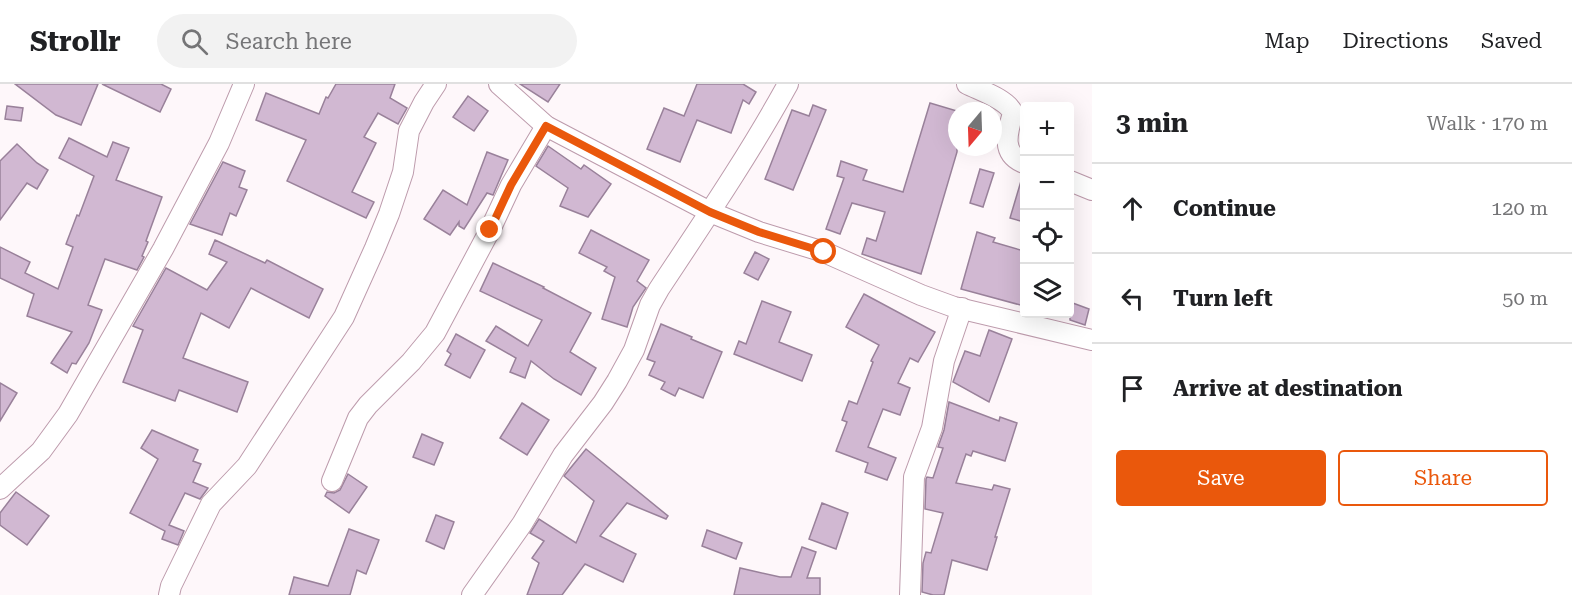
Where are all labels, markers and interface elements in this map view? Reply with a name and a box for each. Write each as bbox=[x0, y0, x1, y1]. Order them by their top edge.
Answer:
search box bbox=[157, 14, 577, 68]
text: Strollr bbox=[30, 25, 121, 58]
icon: search bbox=[178, 25, 211, 58]
text: Search here bbox=[226, 29, 352, 54]
text: Map bbox=[1265, 29, 1309, 53]
text: Directions bbox=[1342, 29, 1448, 53]
text: Saved bbox=[1481, 29, 1542, 53]
north arrow bbox=[948, 102, 1002, 156]
map controls bbox=[1020, 102, 1074, 318]
button: + bbox=[1020, 102, 1074, 156]
text: 3 min bbox=[1116, 108, 1188, 138]
text: Walk · 170 m bbox=[1427, 111, 1548, 135]
button: − bbox=[1020, 156, 1074, 210]
icon: ahead bbox=[1116, 192, 1149, 225]
text: Continue bbox=[1173, 196, 1276, 221]
text: 120 m bbox=[1491, 196, 1548, 220]
button: locate bbox=[1020, 210, 1074, 264]
route end bbox=[476, 216, 502, 242]
route start bbox=[810, 238, 836, 264]
button: layers bbox=[1020, 264, 1074, 318]
icon: left bbox=[1116, 282, 1149, 315]
text: Turn left bbox=[1173, 286, 1273, 311]
text: 50 m bbox=[1502, 286, 1548, 310]
icon: arrive bbox=[1116, 372, 1149, 405]
text: Arrive at destination bbox=[1173, 376, 1402, 401]
button: Save bbox=[1116, 450, 1326, 506]
button: Share bbox=[1338, 450, 1548, 506]

